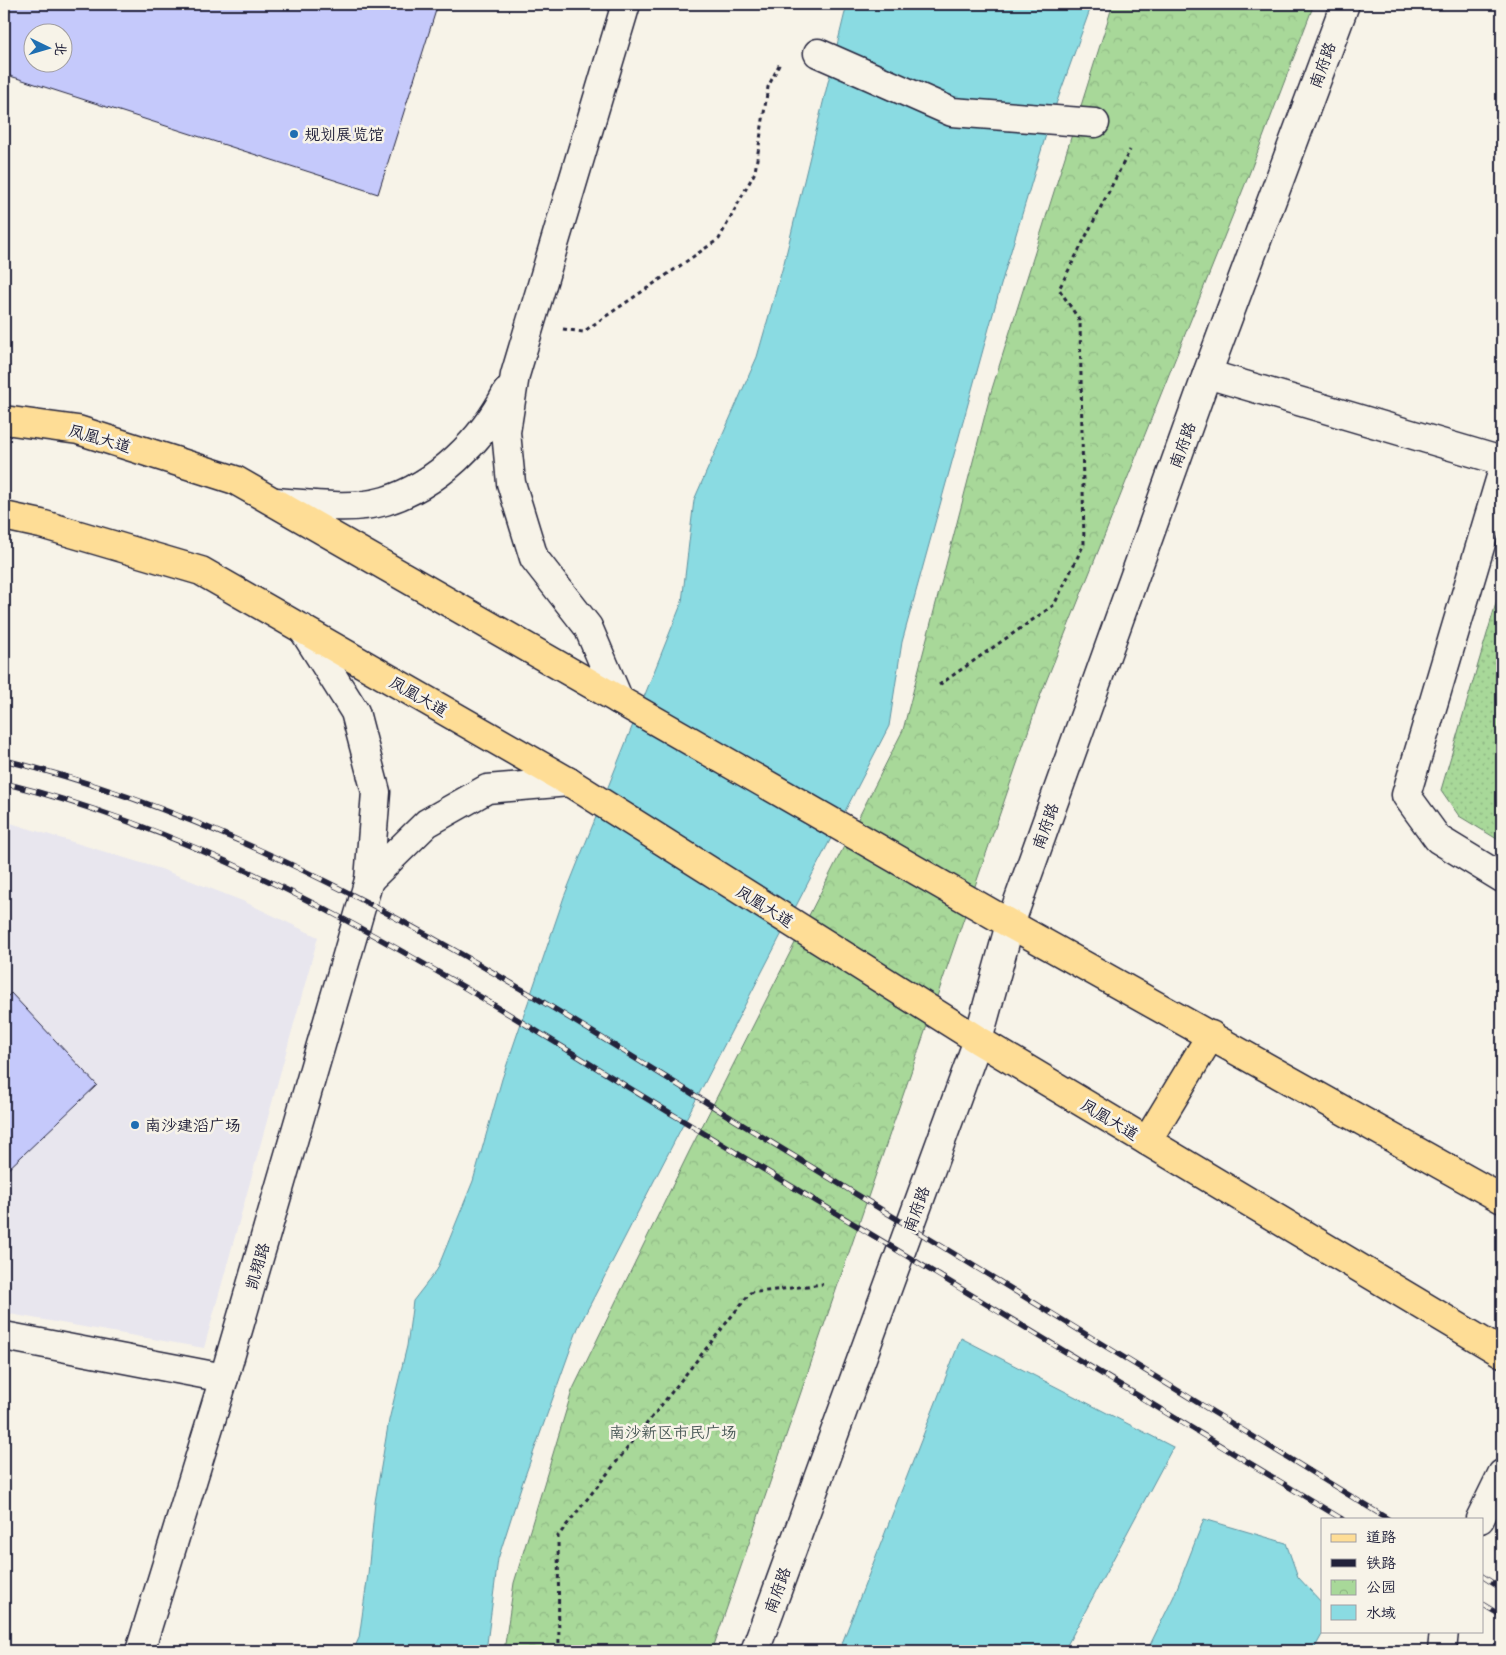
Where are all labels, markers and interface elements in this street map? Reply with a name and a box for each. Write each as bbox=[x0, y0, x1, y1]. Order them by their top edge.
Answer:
north arrow bbox=[22, 22, 72, 72]
street label: 南府路 bbox=[1305, 39, 1340, 91]
text: 北 bbox=[51, 41, 70, 57]
place label: 规划展览馆 bbox=[304, 125, 384, 144]
marker: 规划展览馆 bbox=[288, 128, 300, 140]
street label: 南府路 bbox=[1165, 419, 1200, 471]
street label: 凤凰大道 bbox=[66, 421, 133, 456]
street label: 凤凰大道 bbox=[386, 672, 451, 721]
street label: 南府路 bbox=[1028, 800, 1063, 852]
street label: 凤凰大道 bbox=[733, 881, 797, 931]
street label: 凤凰大道 bbox=[1077, 1095, 1142, 1144]
place label: 南沙建滔广场 bbox=[145, 1116, 241, 1135]
marker: 南沙建滔广场 bbox=[129, 1119, 141, 1131]
street label: 南府路 bbox=[899, 1183, 934, 1235]
street label: 凯翔路 bbox=[242, 1240, 273, 1292]
park label: 南沙新区市民广场 bbox=[609, 1423, 737, 1442]
legend bbox=[1321, 1518, 1484, 1632]
text: 道路 bbox=[1366, 1528, 1396, 1546]
text: 铁路 bbox=[1366, 1554, 1396, 1572]
street label: 南府路 bbox=[760, 1564, 795, 1616]
text: 公园 bbox=[1366, 1578, 1396, 1596]
text: 水域 bbox=[1366, 1604, 1396, 1622]

